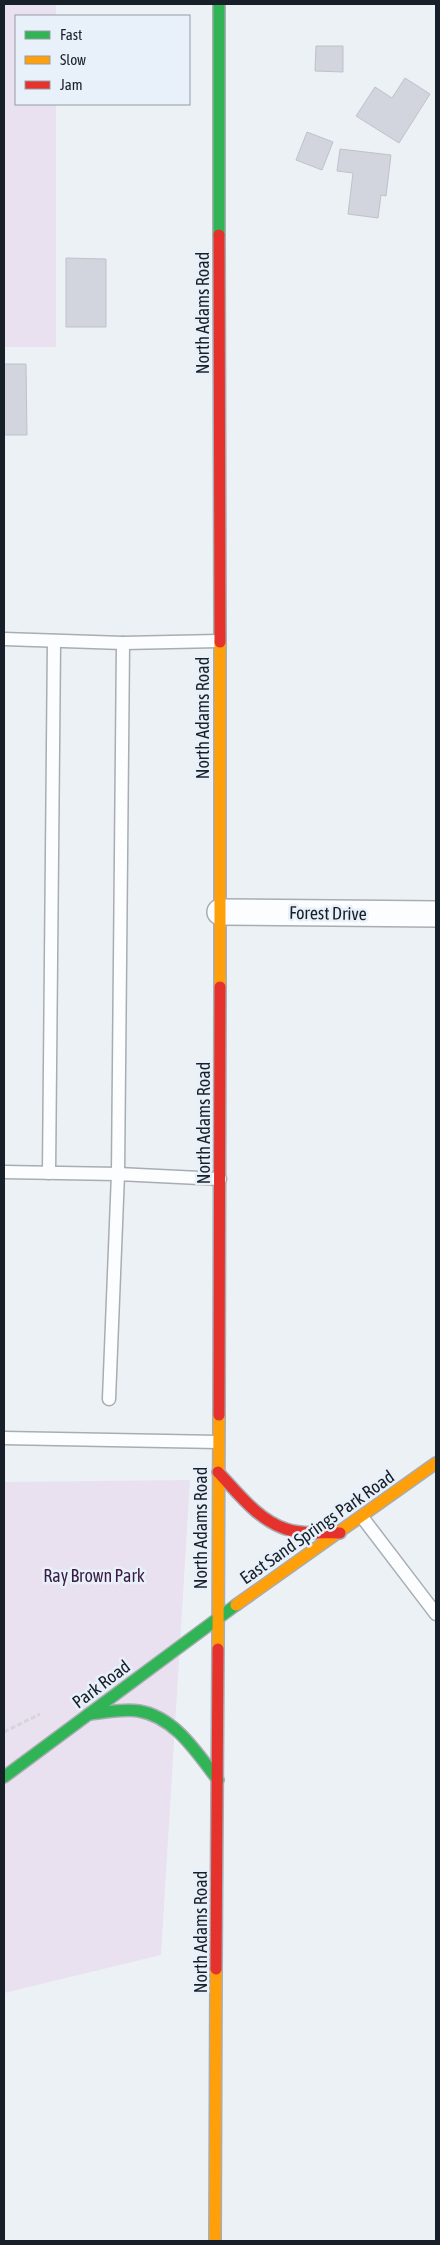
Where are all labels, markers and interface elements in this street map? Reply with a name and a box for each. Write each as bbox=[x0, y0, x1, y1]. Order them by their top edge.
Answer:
legend bbox=[15, 15, 190, 105]
text: Fast bbox=[60, 26, 82, 43]
text: Slow bbox=[60, 51, 86, 68]
text: Jam bbox=[60, 76, 83, 93]
street label: North Adams Road bbox=[192, 252, 213, 374]
street label: North Adams Road bbox=[192, 657, 213, 779]
street label: Forest Drive bbox=[289, 902, 367, 924]
street label: North Adams Road bbox=[193, 1062, 214, 1184]
street label: East Sand Springs Park Road bbox=[236, 1466, 398, 1588]
street label: North Adams Road bbox=[190, 1467, 211, 1589]
park label: Ray Brown Park bbox=[43, 1565, 145, 1586]
street label: Park Road bbox=[68, 1655, 134, 1713]
street label: North Adams Road bbox=[190, 1871, 211, 1993]

